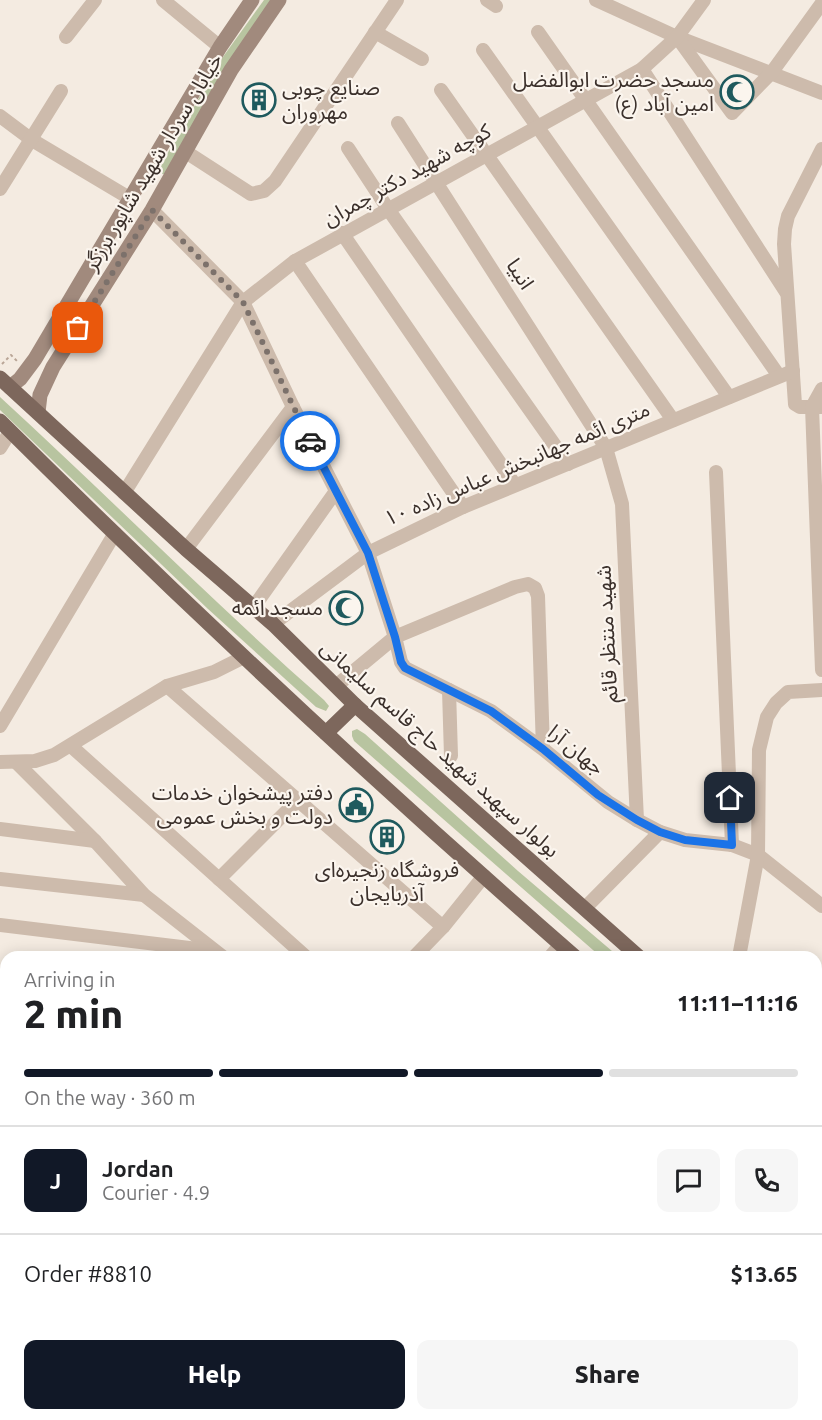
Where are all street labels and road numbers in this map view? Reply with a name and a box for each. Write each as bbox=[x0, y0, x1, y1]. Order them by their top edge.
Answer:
street label: خیابان سردار شهید شاپور برزگر bbox=[77, 49, 228, 276]
street label: کوچه شهید دکتر چمران bbox=[318, 118, 496, 232]
street label: انبیا bbox=[502, 254, 540, 293]
street label: ۱۰ متری ائمه جهانبخش عباس زاده bbox=[380, 396, 653, 531]
street label: شهید منتظر قائم bbox=[590, 564, 626, 704]
street label: بولوار سپهبد شهید حاج قاسم سلیمانی bbox=[314, 635, 565, 865]
street label: جهان آرا bbox=[543, 719, 610, 780]

